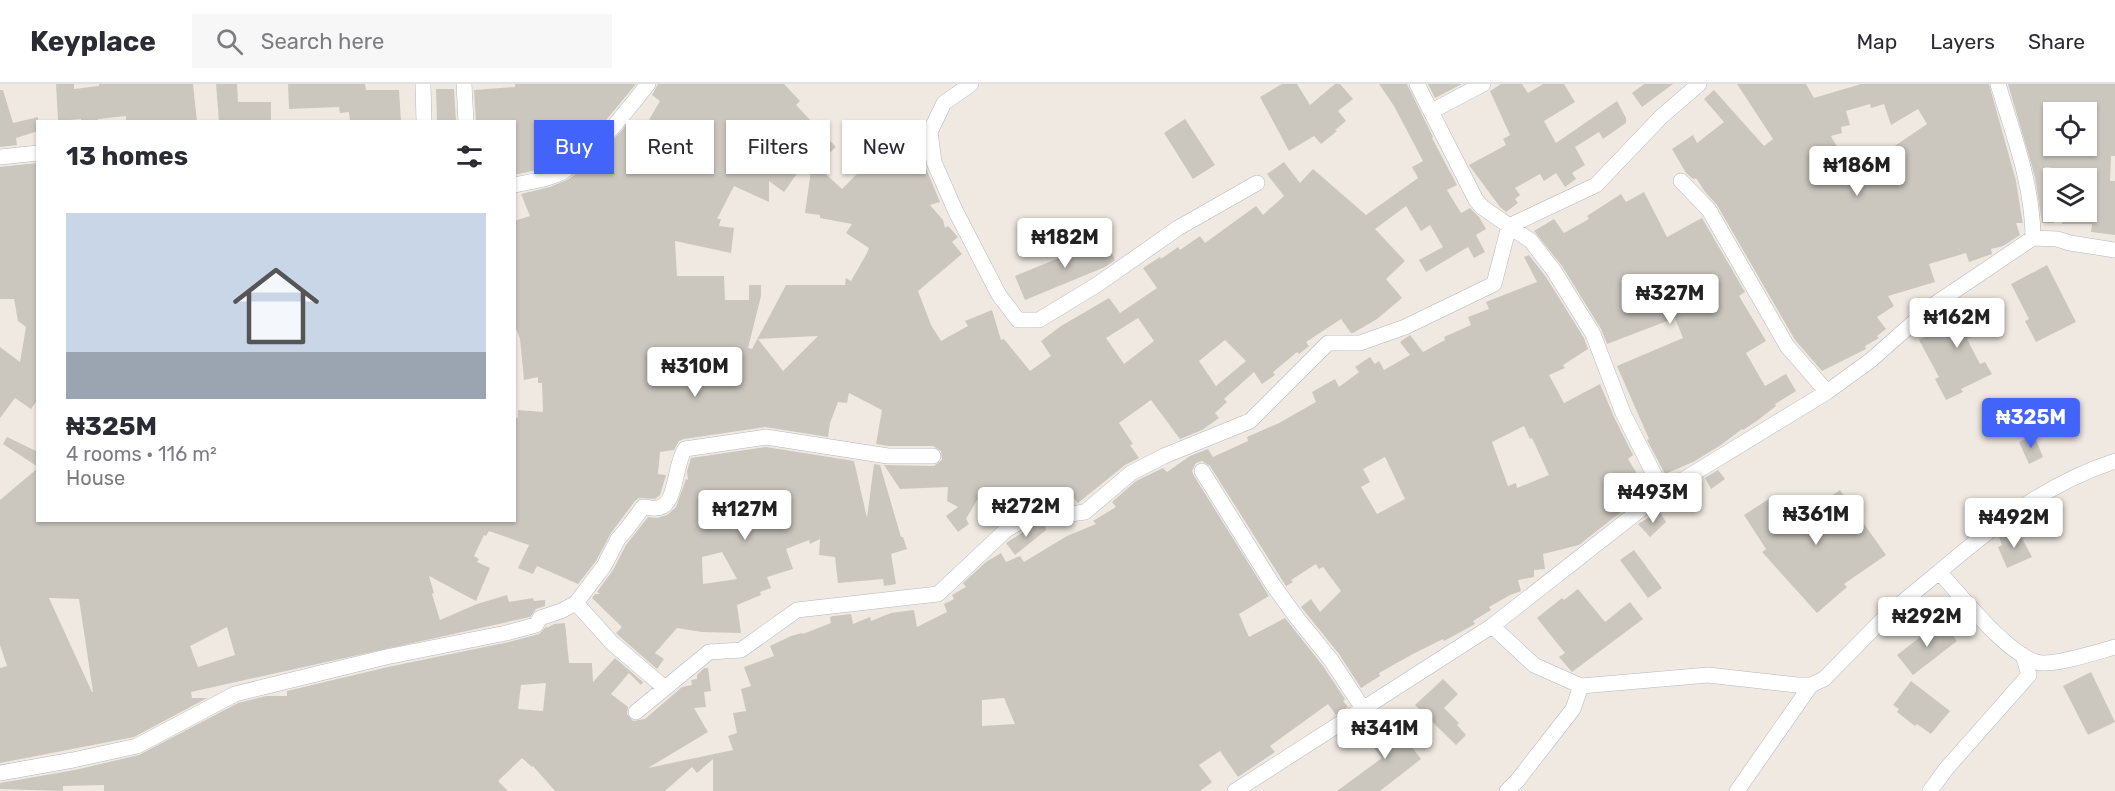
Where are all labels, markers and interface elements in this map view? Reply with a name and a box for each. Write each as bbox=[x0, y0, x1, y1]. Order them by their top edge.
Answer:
search box bbox=[192, 14, 612, 68]
text: Keyplace bbox=[30, 25, 156, 58]
icon: search bbox=[213, 25, 246, 58]
text: Search here bbox=[261, 28, 384, 55]
text: Map bbox=[1856, 29, 1897, 54]
text: Layers bbox=[1930, 29, 1995, 54]
text: Share bbox=[2028, 29, 2085, 54]
map controls bbox=[2043, 102, 2097, 222]
button: locate bbox=[2043, 102, 2097, 156]
chip: Buy bbox=[534, 120, 614, 174]
chip: Rent bbox=[626, 120, 714, 174]
chip: Filters bbox=[726, 120, 830, 174]
chip: New bbox=[842, 120, 926, 174]
icon: filters bbox=[453, 140, 486, 173]
text: 13 homes bbox=[66, 141, 188, 172]
pin: ₦186M bbox=[1815, 146, 1899, 197]
text: ₦186M bbox=[1823, 153, 1891, 177]
button: layers bbox=[2043, 168, 2097, 222]
pin: ₦182M bbox=[1023, 218, 1107, 269]
text: ₦182M bbox=[1031, 225, 1099, 249]
icon: home bbox=[222, 252, 330, 360]
pin: ₦327M bbox=[1628, 274, 1712, 325]
text: ₦327M bbox=[1636, 281, 1704, 305]
pin: ₦162M bbox=[1915, 298, 1999, 349]
text: ₦162M bbox=[1924, 305, 1990, 329]
pin: ₦310M bbox=[653, 347, 737, 398]
text: ₦310M bbox=[661, 354, 729, 378]
pin: ₦325M bbox=[1989, 398, 2073, 449]
text: ₦325M bbox=[1996, 405, 2066, 429]
text: ₦325M bbox=[66, 411, 157, 442]
text: 4 rooms · 116 m² bbox=[66, 442, 217, 466]
text: House bbox=[66, 466, 125, 490]
pin: ₦493M bbox=[1611, 473, 1695, 524]
text: ₦493M bbox=[1618, 480, 1688, 504]
pin: ₦272M bbox=[984, 487, 1068, 538]
pin: ₦127M bbox=[703, 490, 787, 541]
text: ₦272M bbox=[992, 494, 1060, 518]
pin: ₦361M bbox=[1774, 495, 1858, 546]
text: ₦127M bbox=[712, 497, 778, 521]
pin: ₦492M bbox=[1972, 498, 2056, 549]
text: ₦361M bbox=[1783, 502, 1849, 526]
text: ₦492M bbox=[1979, 505, 2049, 529]
pin: ₦292M bbox=[1885, 597, 1969, 648]
text: ₦292M bbox=[1892, 604, 1962, 628]
pin: ₦341M bbox=[1343, 709, 1427, 760]
text: ₦341M bbox=[1351, 716, 1419, 740]

